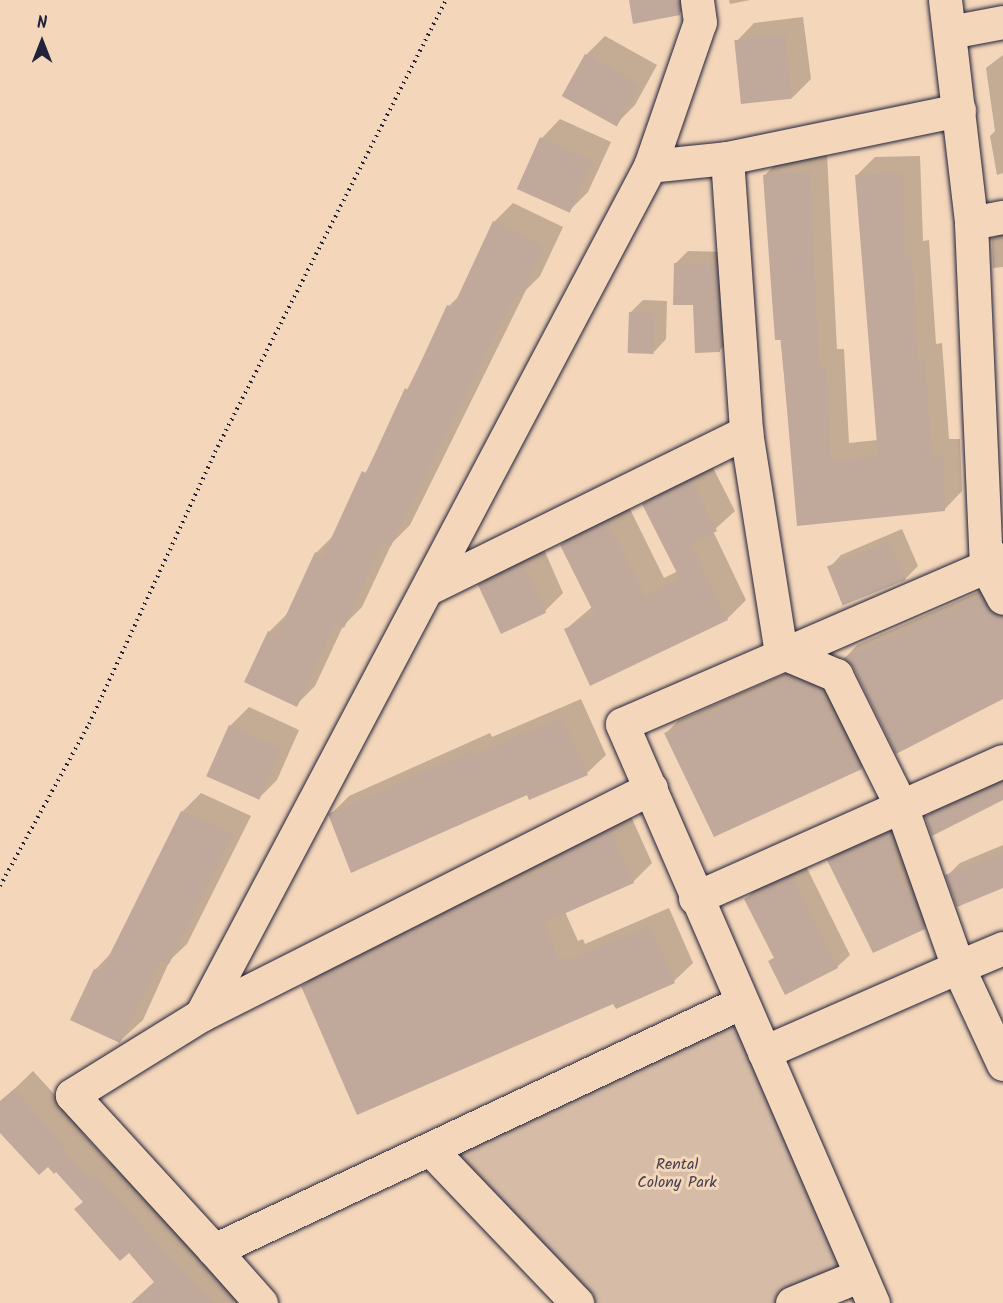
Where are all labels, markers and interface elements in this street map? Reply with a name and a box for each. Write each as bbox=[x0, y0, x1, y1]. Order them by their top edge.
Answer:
text: N bbox=[37, 11, 47, 36]
north arrow bbox=[12, 12, 72, 72]
park label: Rental Colony Park bbox=[637, 1155, 717, 1193]

